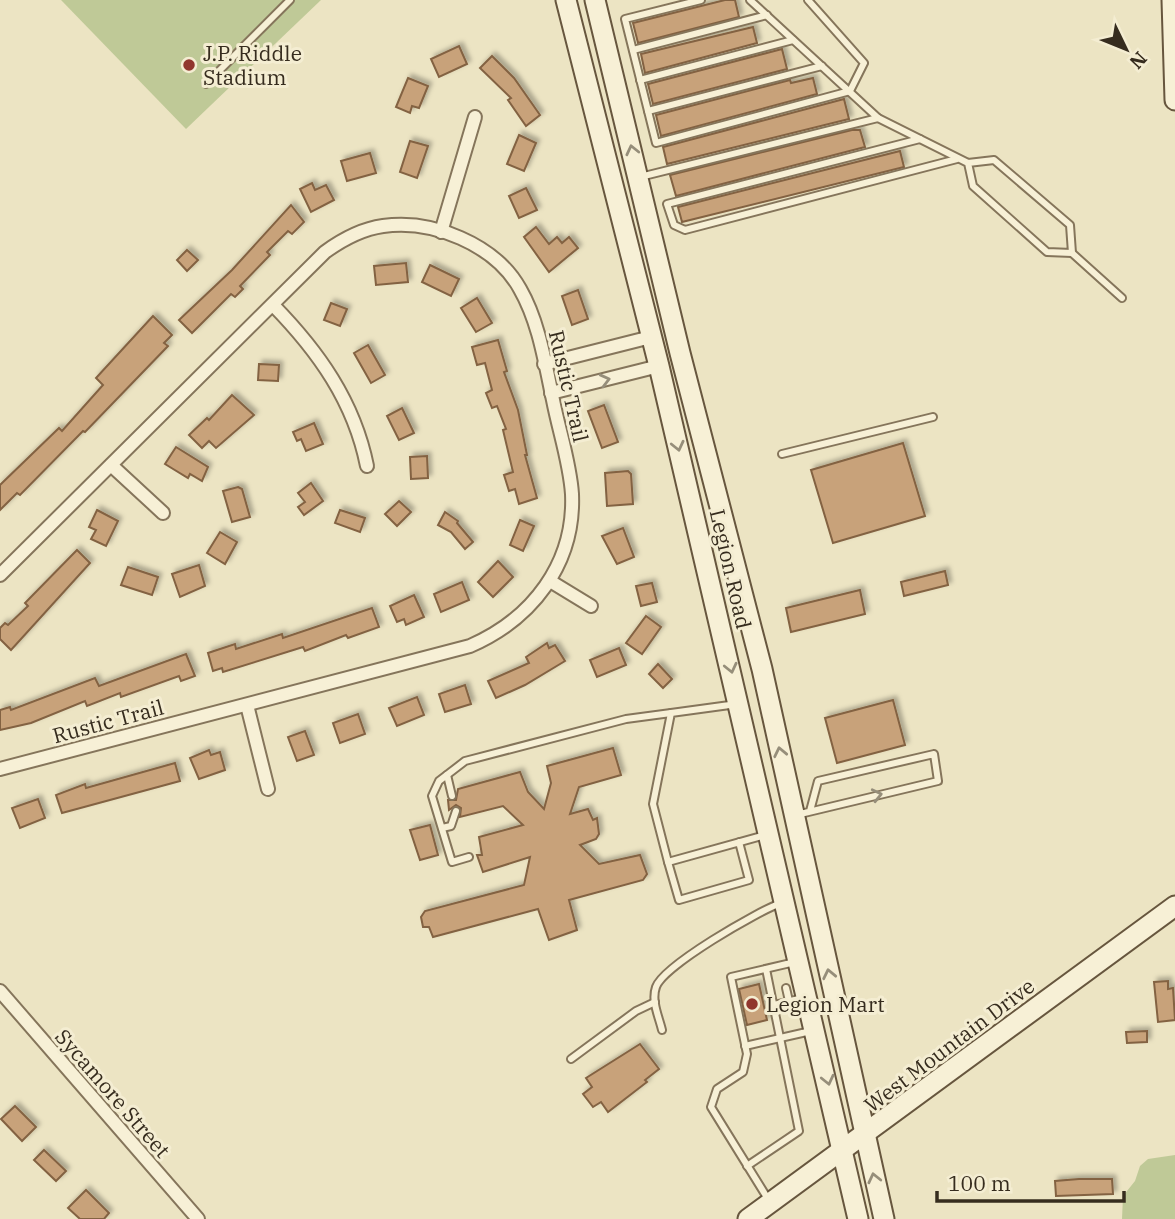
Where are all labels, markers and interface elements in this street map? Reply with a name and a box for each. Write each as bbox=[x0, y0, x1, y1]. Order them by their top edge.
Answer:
north arrow bbox=[1091, 14, 1161, 84]
place label: J.P. Riddle Stadium bbox=[203, 39, 302, 91]
text: N bbox=[1125, 47, 1152, 74]
marker: J.P. Riddle Stadium bbox=[181, 57, 197, 73]
one-way arrow bbox=[626, 144, 640, 156]
street label: Rustic Trail bbox=[543, 327, 595, 445]
one-way arrow bbox=[599, 374, 611, 388]
one-way arrow bbox=[670, 440, 684, 452]
street label: Legion Road bbox=[704, 506, 758, 632]
one-way arrow bbox=[723, 662, 737, 674]
street label: Rustic Trail bbox=[49, 693, 167, 749]
one-way arrow bbox=[773, 746, 788, 758]
one-way arrow bbox=[871, 789, 883, 803]
one-way arrow bbox=[822, 968, 837, 980]
street label: West Mountain Drive bbox=[858, 972, 1040, 1118]
place label: Legion Mart bbox=[766, 990, 885, 1018]
marker: Legion Mart bbox=[744, 996, 760, 1012]
street label: Sycamore Street bbox=[49, 1023, 177, 1163]
one-way arrow bbox=[820, 1074, 834, 1086]
scale bar bbox=[937, 1160, 1124, 1204]
text: 100 m bbox=[948, 1169, 1011, 1197]
one-way arrow bbox=[868, 1172, 882, 1184]

